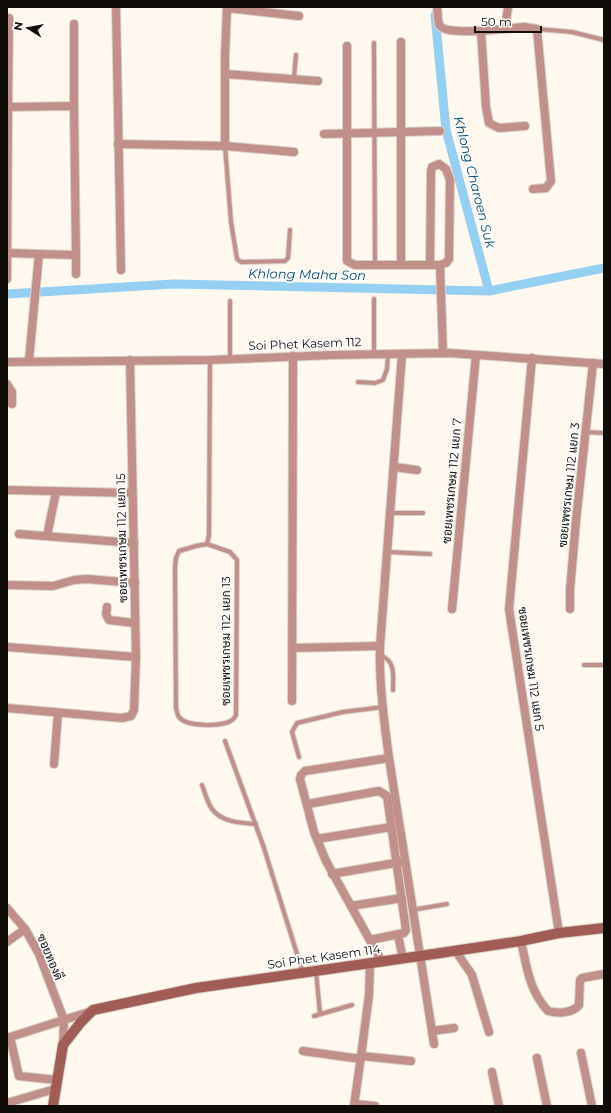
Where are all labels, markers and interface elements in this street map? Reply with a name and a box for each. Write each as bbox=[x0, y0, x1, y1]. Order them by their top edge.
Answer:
north arrow bbox=[8, 8, 48, 48]
scale bar bbox=[475, 8, 541, 34]
text: 50 m bbox=[481, 14, 512, 29]
text: N bbox=[10, 20, 26, 32]
water label: Khlong Charoen Suk bbox=[451, 114, 499, 251]
water label: Khlong Maha Son bbox=[248, 265, 366, 283]
street label: Soi Phet Kasem 112 bbox=[248, 334, 362, 353]
street label: ซอยเพชรเกษม 112 แยก 7 bbox=[439, 418, 464, 544]
street label: ซอยเพชรเกษม 112 แยก 3 bbox=[554, 422, 583, 548]
street label: ซอยเพชรเกษม 112 แยก 15 bbox=[113, 473, 130, 603]
street label: ซอยเพชรเกษม 112 แยก 13 bbox=[218, 576, 233, 706]
street label: ซอยเพชรเกษม 112 แยก 5 bbox=[515, 606, 548, 732]
street label: ซอยทองดี bbox=[34, 931, 67, 982]
street label: Soi Phet Kasem 114 bbox=[266, 941, 382, 972]

